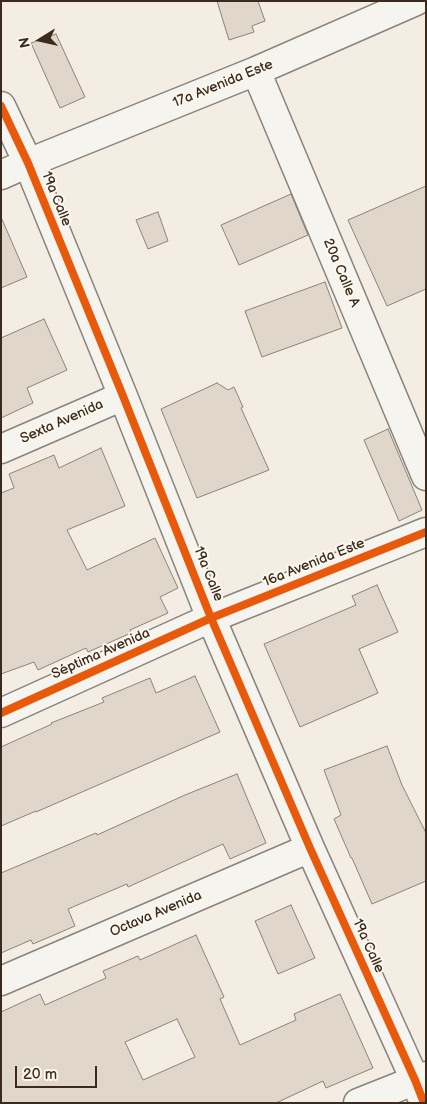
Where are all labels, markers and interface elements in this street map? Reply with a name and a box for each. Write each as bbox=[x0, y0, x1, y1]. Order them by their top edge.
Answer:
north arrow bbox=[15, 15, 65, 65]
text: N bbox=[15, 36, 34, 49]
street label: 17a Avenida Este bbox=[171, 56, 275, 112]
street label: 19a Calle bbox=[37, 169, 75, 229]
street label: 20a Calle A bbox=[319, 236, 363, 310]
street label: Sexta Avenida bbox=[18, 396, 106, 448]
street label: 16a Avenida Este bbox=[261, 535, 367, 591]
street label: 19a Calle bbox=[189, 544, 227, 604]
street label: Séptima Avenida bbox=[49, 625, 153, 683]
street label: Octava Avenida bbox=[108, 887, 204, 941]
street label: 19a Calle bbox=[349, 916, 387, 976]
scale bar bbox=[18, 1056, 100, 1088]
text: 20 m bbox=[23, 1065, 57, 1084]

